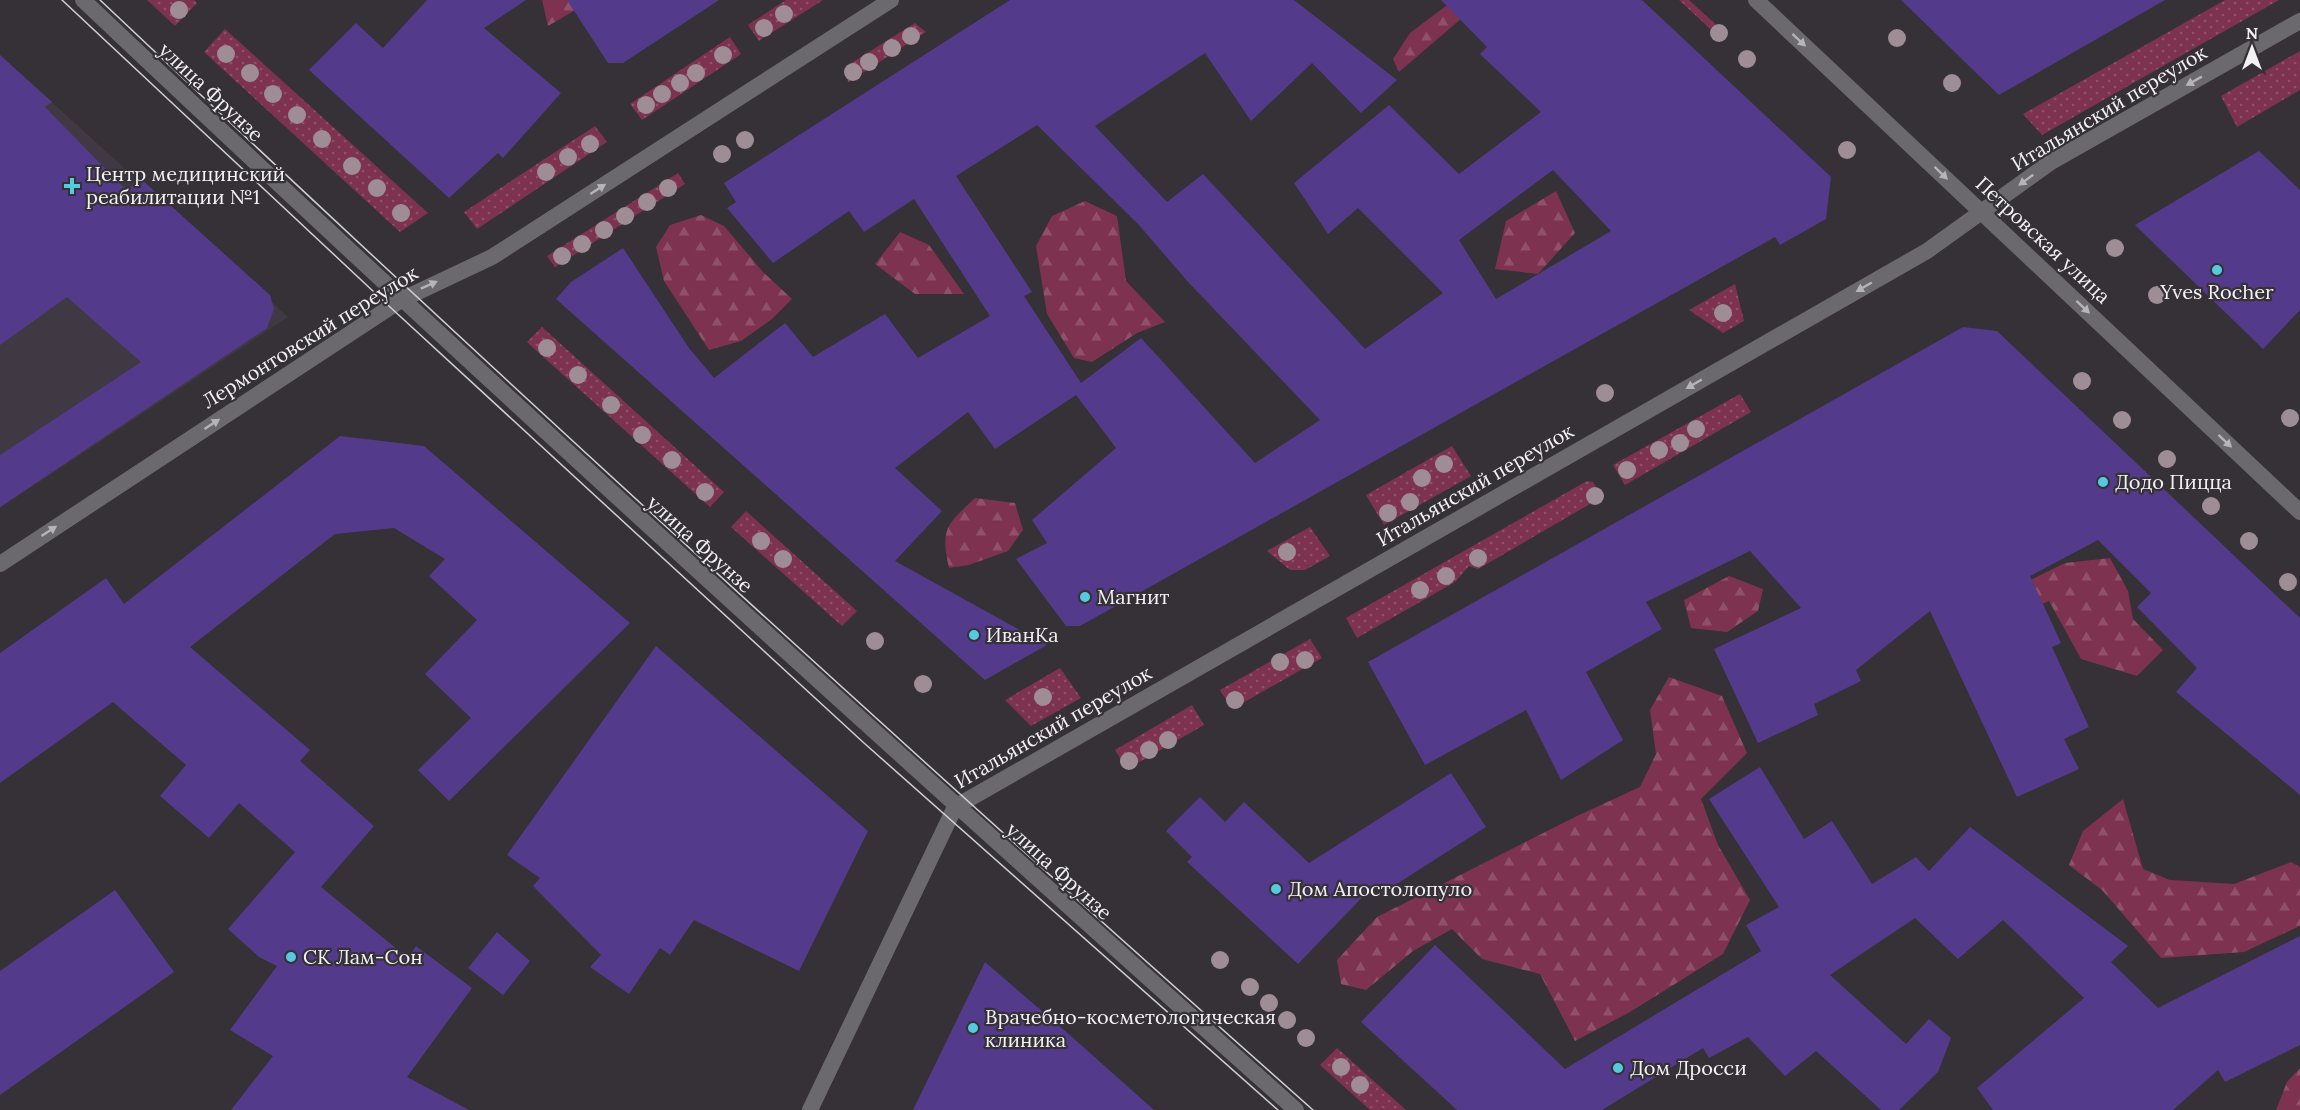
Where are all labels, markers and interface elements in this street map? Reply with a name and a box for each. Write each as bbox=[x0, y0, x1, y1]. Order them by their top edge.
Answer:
north arrow bbox=[2222, 18, 2282, 78]
text: N bbox=[2246, 23, 2258, 43]
one-way arrow bbox=[1791, 33, 1806, 46]
street label: улица Фрунзе bbox=[154, 37, 269, 147]
street label: Итальянский переулок bbox=[2006, 39, 2211, 176]
one-way arrow bbox=[2185, 76, 2202, 86]
place label: Центр медицинский реабилитации №1 bbox=[86, 161, 285, 209]
one-way arrow bbox=[1934, 166, 1949, 180]
street label: Петровская улица bbox=[1971, 171, 2116, 308]
one-way arrow bbox=[2019, 174, 2035, 186]
marker: Центр медицинский реабилитации №1 bbox=[63, 177, 81, 195]
one-way arrow bbox=[589, 183, 606, 194]
street label: Лермонтовский переулок bbox=[197, 260, 422, 413]
marker: Yves Rocher bbox=[2210, 263, 2224, 277]
place label: Yves Rocher bbox=[2159, 279, 2274, 304]
one-way arrow bbox=[420, 281, 437, 290]
one-way arrow bbox=[1855, 282, 1872, 292]
one-way arrow bbox=[2076, 300, 2091, 314]
one-way arrow bbox=[1685, 379, 1702, 389]
street label: Итальянский переулок bbox=[1372, 418, 1578, 551]
one-way arrow bbox=[204, 419, 220, 430]
one-way arrow bbox=[2217, 434, 2232, 448]
place label: Додо Пицца bbox=[2115, 469, 2232, 494]
marker: Додо Пицца bbox=[2096, 475, 2110, 489]
street label: улица Фрунзе bbox=[642, 490, 759, 598]
one-way arrow bbox=[41, 526, 57, 537]
place label: Магнит bbox=[1097, 584, 1169, 609]
marker: Магнит bbox=[1078, 590, 1092, 604]
place label: ИванКа bbox=[986, 622, 1059, 647]
marker: ИванКа bbox=[967, 628, 981, 642]
street label: Итальянский переулок bbox=[950, 660, 1156, 793]
street label: улица Фрунзе bbox=[1001, 817, 1118, 925]
place label: Дом Апостолопуло bbox=[1288, 876, 1472, 901]
marker: Дом Апостолопуло bbox=[1269, 882, 1283, 896]
place label: СК Лам-Сон bbox=[303, 944, 423, 969]
marker: СК Лам-Сон bbox=[284, 950, 298, 964]
place label: Врачебно-косметологическая клиника bbox=[985, 1004, 1276, 1052]
marker: Врачебно-косметологическая клиника bbox=[966, 1021, 980, 1035]
place label: Дом Дросси bbox=[1630, 1055, 1747, 1080]
marker: Дом Дросси bbox=[1611, 1061, 1625, 1075]

